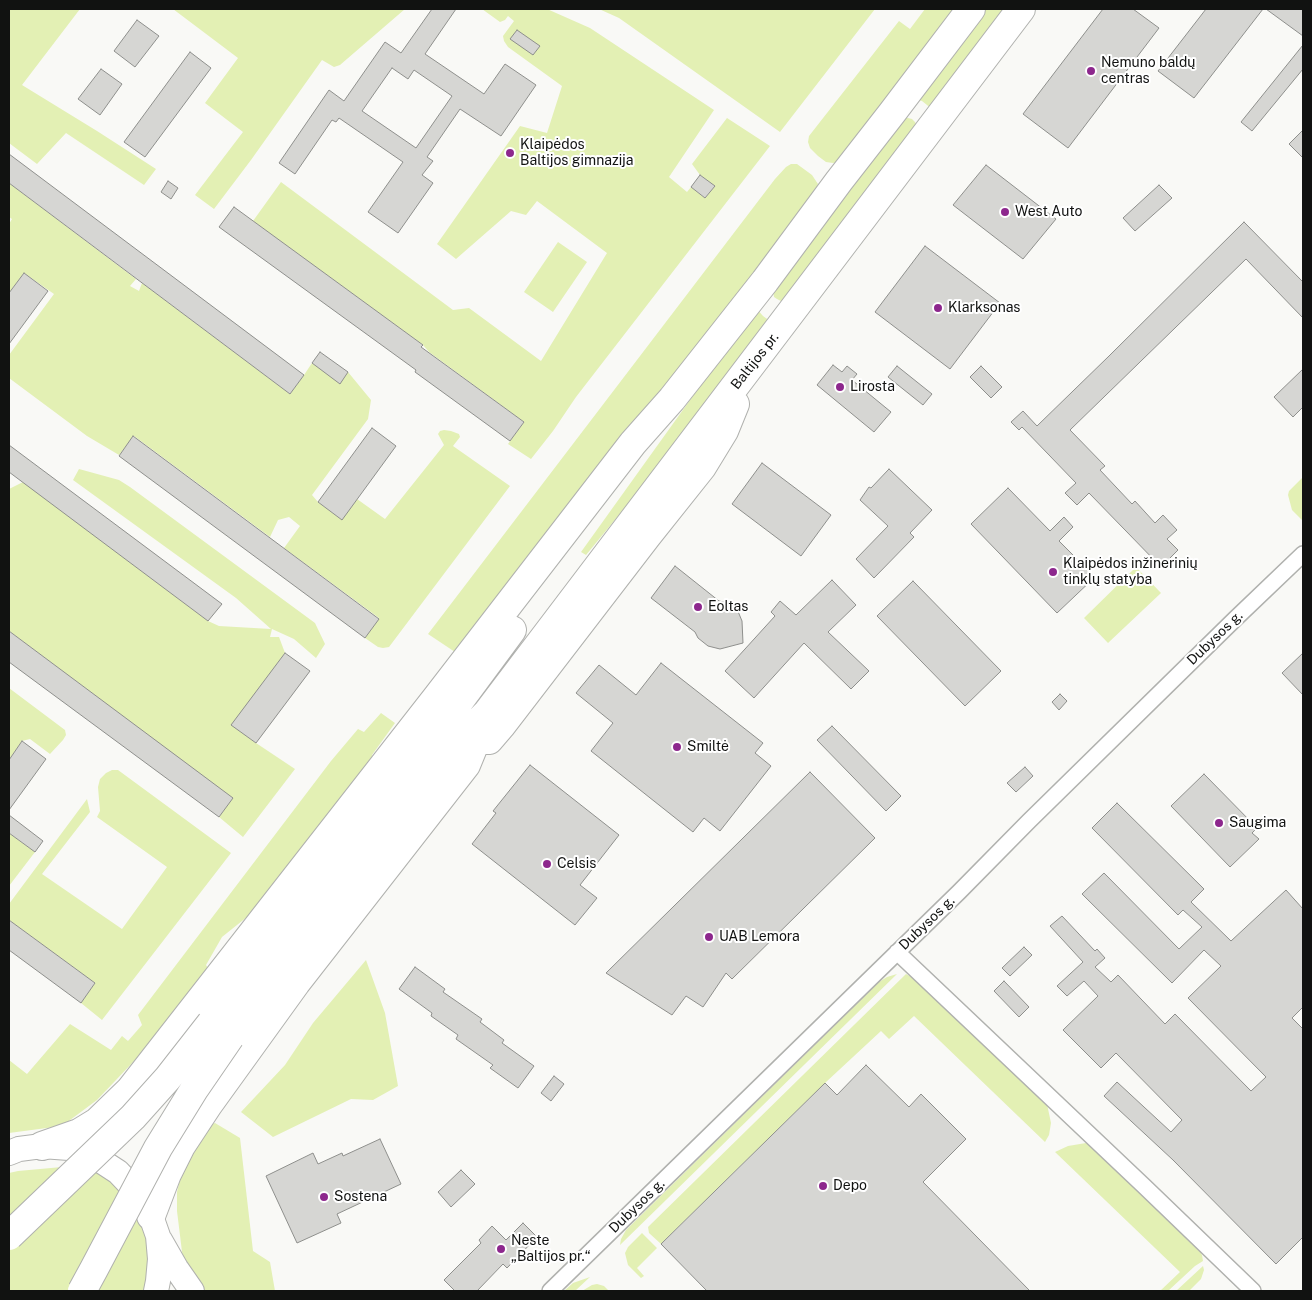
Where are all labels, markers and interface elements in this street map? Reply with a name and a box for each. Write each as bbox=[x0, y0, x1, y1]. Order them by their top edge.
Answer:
place label: Nemuno baldų centras bbox=[1101, 55, 1195, 88]
marker: Nemuno baldų centras bbox=[1085, 65, 1097, 77]
place label: Klaipėdos Baltijos gimnazija bbox=[520, 137, 634, 170]
marker: Klaipėdos Baltijos gimnazija bbox=[504, 147, 516, 159]
place label: West Auto bbox=[1015, 204, 1082, 220]
marker: West Auto bbox=[999, 206, 1011, 218]
place label: Klarksonas bbox=[948, 300, 1020, 316]
marker: Klarksonas bbox=[932, 302, 944, 314]
street label: Baltijos pr. bbox=[728, 329, 782, 393]
place label: Lirosta bbox=[850, 379, 895, 395]
marker: Lirosta bbox=[834, 381, 846, 393]
place label: Klaipėdos inžinerinių tinklų statyba bbox=[1063, 556, 1198, 588]
marker: Klaipėdos inžinerinių tinklų statyba bbox=[1047, 566, 1059, 578]
place label: Eoltas bbox=[708, 599, 748, 615]
marker: Eoltas bbox=[692, 601, 704, 613]
street label: Dubysos g. bbox=[1184, 607, 1246, 669]
place label: Smiltė bbox=[687, 739, 729, 755]
marker: Smiltė bbox=[671, 741, 683, 753]
place label: Saugima bbox=[1229, 815, 1286, 831]
marker: Saugima bbox=[1213, 817, 1225, 829]
place label: Celsis bbox=[557, 856, 596, 872]
marker: Celsis bbox=[541, 858, 553, 870]
street label: Dubysos g. bbox=[896, 892, 958, 954]
place label: UAB Lemora bbox=[719, 929, 800, 945]
marker: UAB Lemora bbox=[703, 931, 715, 943]
street label: Dubysos g. bbox=[606, 1175, 668, 1237]
place label: Depo bbox=[833, 1178, 867, 1194]
marker: Depo bbox=[817, 1180, 829, 1192]
place label: Sostena bbox=[334, 1189, 387, 1205]
marker: Sostena bbox=[318, 1191, 330, 1203]
place label: Neste „Baltijos pr.“ bbox=[511, 1233, 591, 1266]
marker: Neste „Baltijos pr.“ bbox=[495, 1243, 507, 1255]

